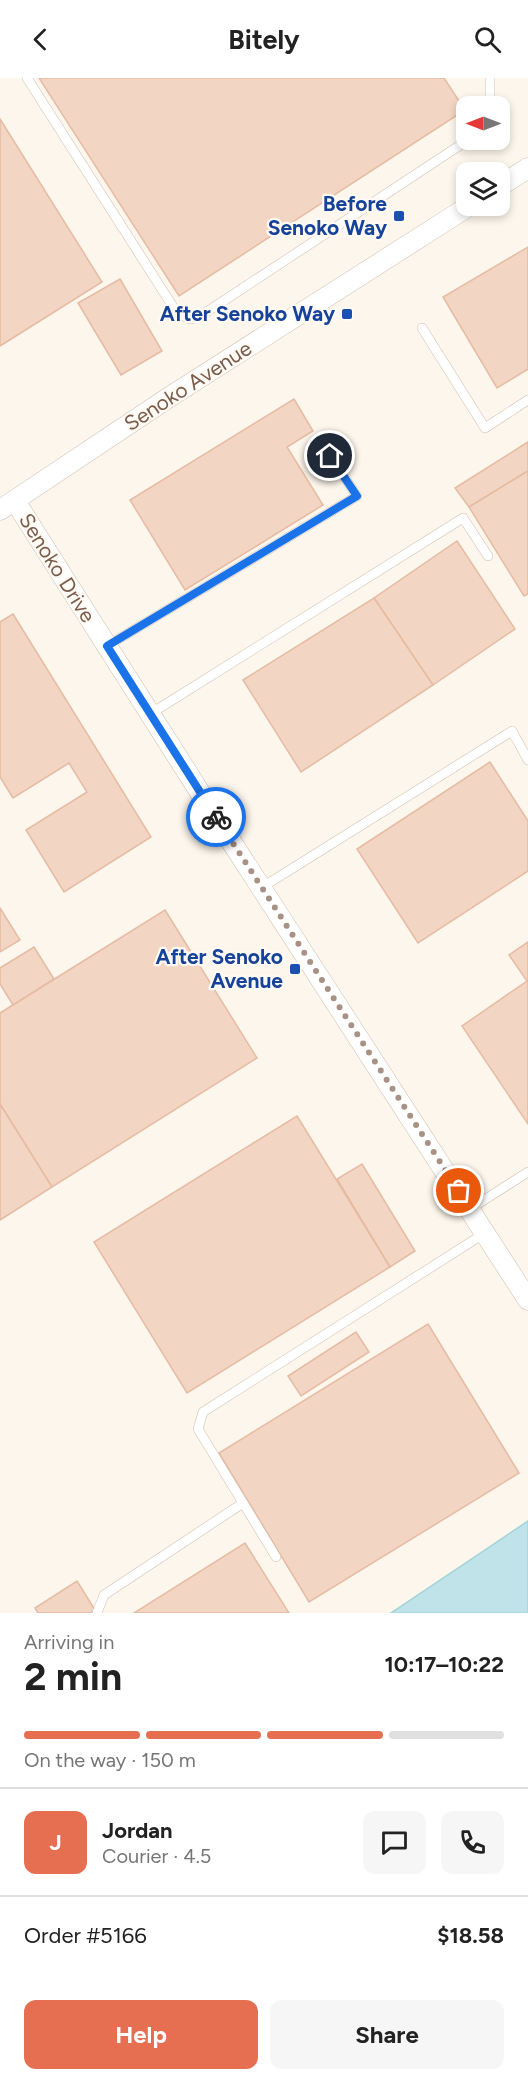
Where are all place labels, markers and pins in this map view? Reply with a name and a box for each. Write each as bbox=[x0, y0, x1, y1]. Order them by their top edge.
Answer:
place label: Before Senoko Way bbox=[268, 191, 388, 240]
marker: Before Senoko Way bbox=[392, 209, 406, 223]
place label: After Senoko Way bbox=[160, 301, 336, 326]
marker: After Senoko Way bbox=[340, 307, 354, 321]
pin bbox=[304, 430, 355, 481]
place label: After Senoko Avenue bbox=[155, 944, 283, 993]
marker: After Senoko Avenue bbox=[288, 962, 302, 976]
pin bbox=[433, 1165, 484, 1216]

